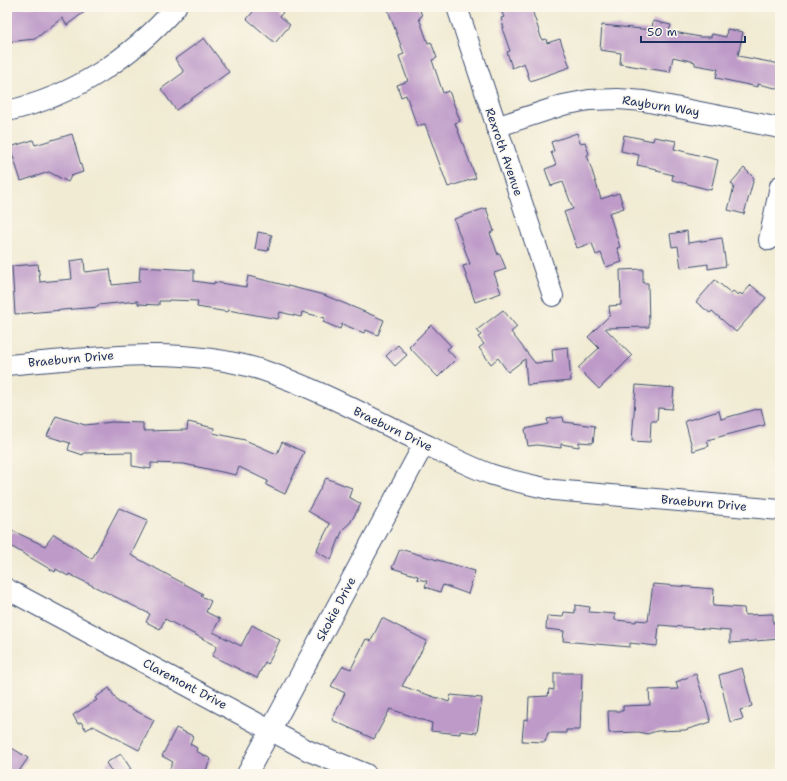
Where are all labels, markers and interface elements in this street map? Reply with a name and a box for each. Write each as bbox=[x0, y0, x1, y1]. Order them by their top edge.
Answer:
scale bar bbox=[641, 18, 745, 44]
text: 50 m bbox=[647, 24, 677, 40]
street label: Rayburn Way bbox=[621, 92, 701, 120]
street label: Rexroth Avenue bbox=[481, 106, 527, 198]
street label: Braeburn Drive bbox=[27, 347, 115, 371]
street label: Braeburn Drive bbox=[351, 403, 435, 455]
street label: Braeburn Drive bbox=[660, 491, 748, 515]
street label: Skokie Drive bbox=[312, 574, 360, 644]
street label: Claremont Drive bbox=[140, 655, 230, 713]

